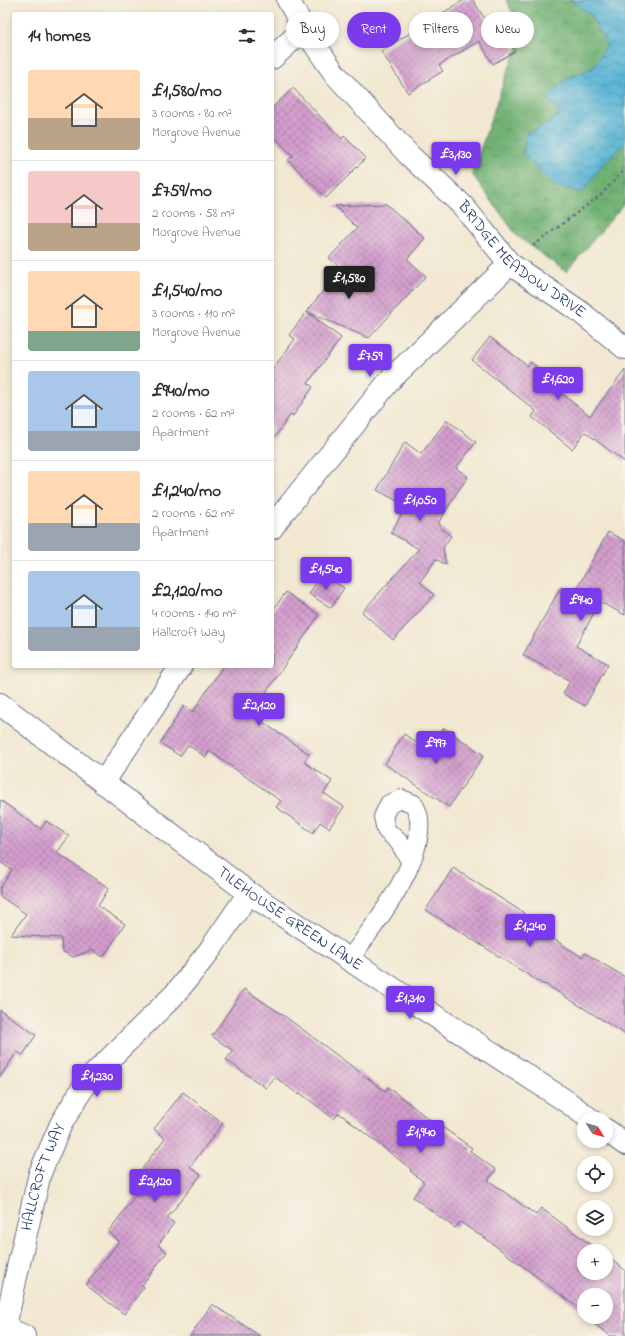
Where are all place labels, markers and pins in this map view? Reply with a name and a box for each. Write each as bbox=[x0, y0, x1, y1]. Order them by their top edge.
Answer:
pin: £3,130 bbox=[423, 142, 489, 176]
pin: £1,580 bbox=[316, 266, 382, 300]
pin: £759 bbox=[346, 344, 394, 378]
pin: £1,620 bbox=[525, 367, 591, 401]
pin: £1,050 bbox=[387, 488, 453, 522]
pin: £1,540 bbox=[293, 557, 359, 591]
pin: £940 bbox=[557, 588, 605, 622]
pin: £2,120 bbox=[226, 693, 292, 727]
pin: £997 bbox=[412, 731, 460, 765]
pin: £1,240 bbox=[497, 914, 563, 948]
pin: £1,310 bbox=[377, 986, 443, 1020]
pin: £1,230 bbox=[64, 1064, 130, 1098]
pin: £1,940 bbox=[388, 1120, 454, 1154]
pin: £2,120 bbox=[122, 1169, 188, 1203]

